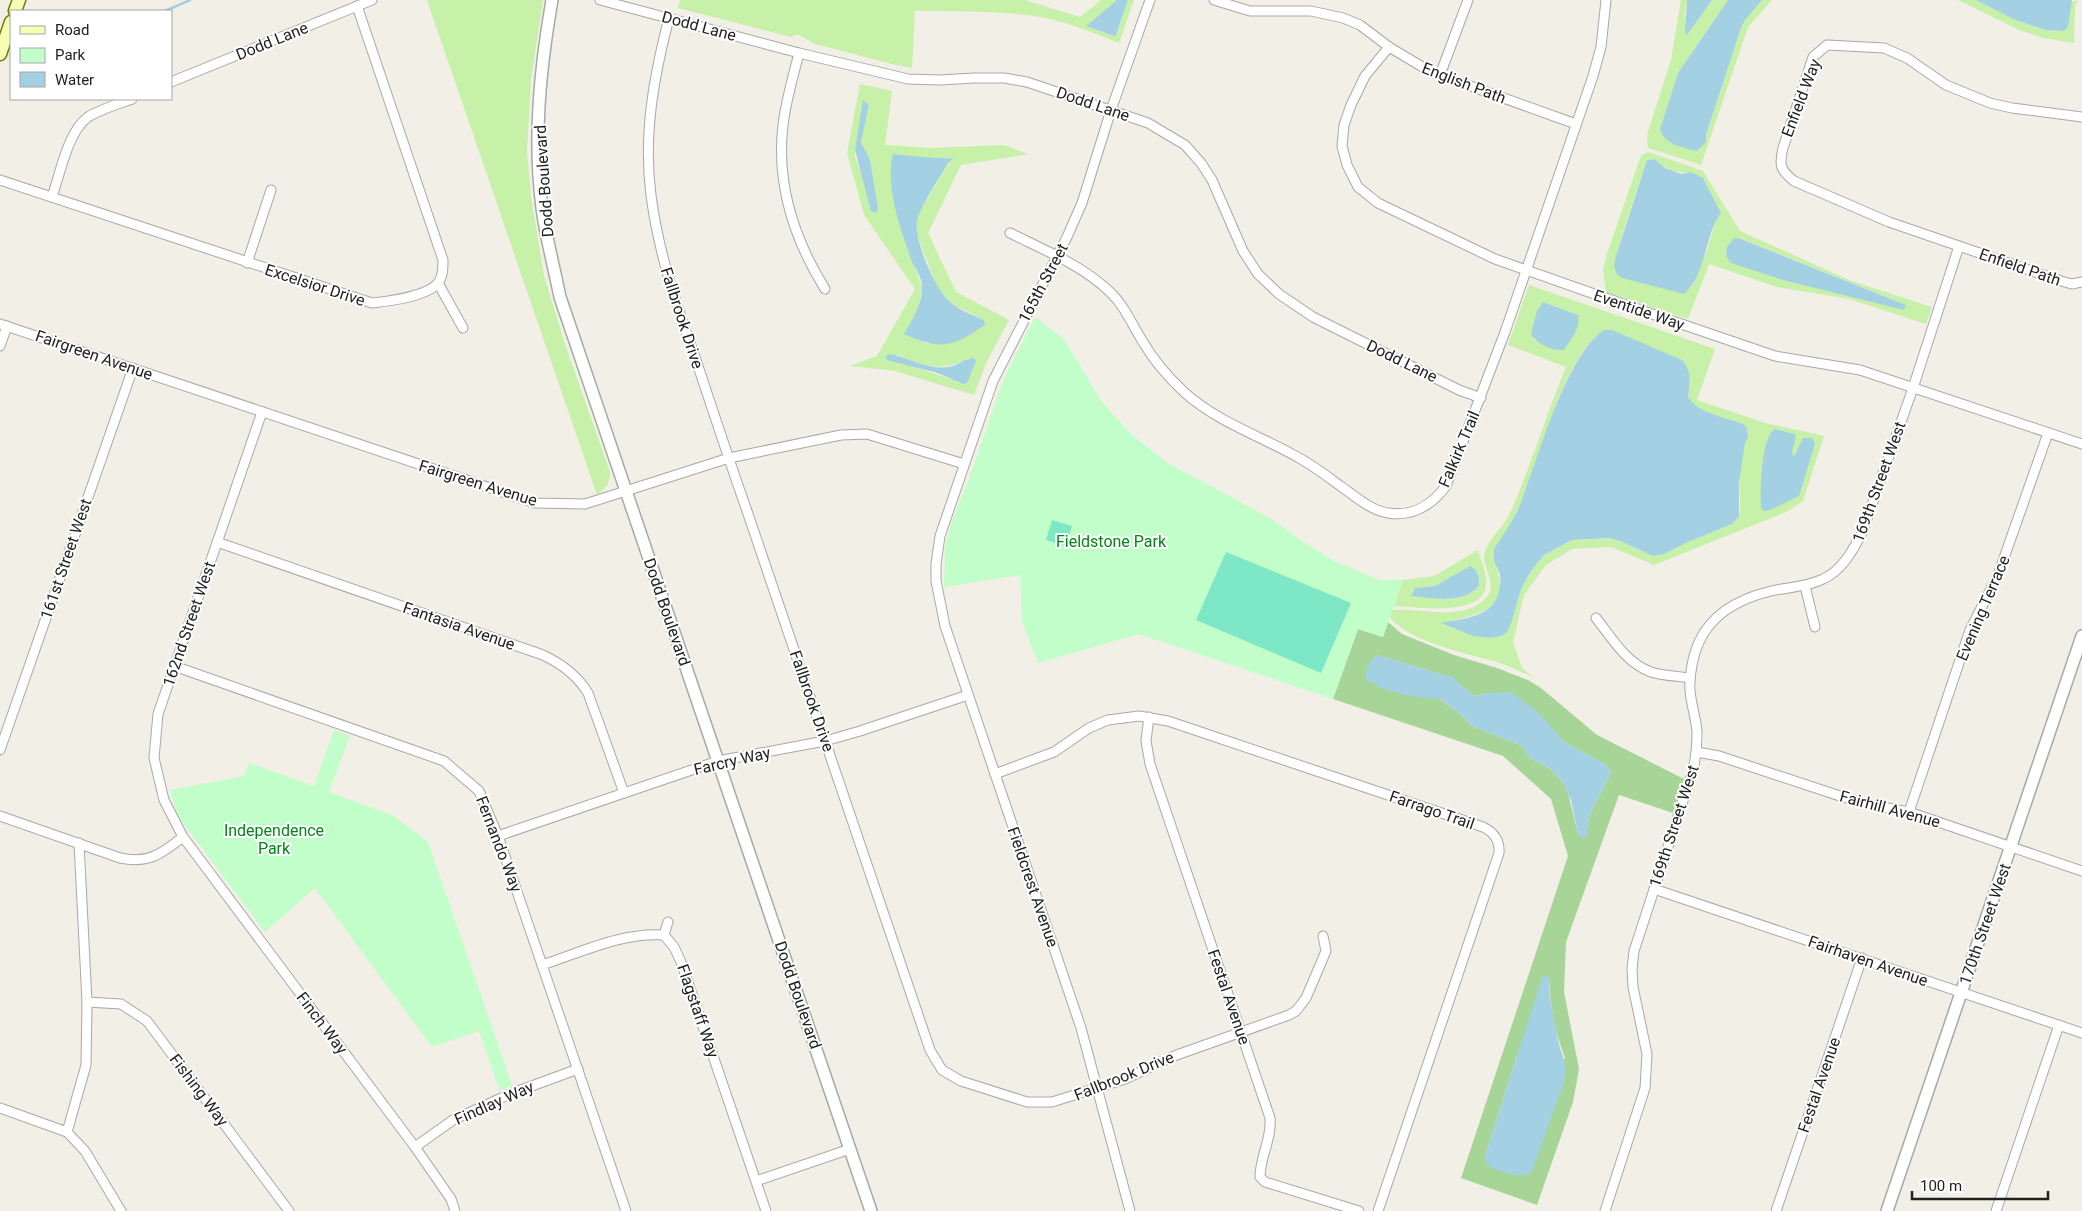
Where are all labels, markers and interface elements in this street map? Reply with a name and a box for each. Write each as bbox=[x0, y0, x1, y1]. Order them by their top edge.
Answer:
street label: Dodd Lane bbox=[660, 7, 738, 45]
legend bbox=[10, 10, 172, 100]
street label: Dodd Lane bbox=[233, 18, 311, 64]
text: Road bbox=[55, 21, 89, 39]
text: Park bbox=[55, 46, 86, 64]
street label: Enfield Way bbox=[1777, 56, 1825, 140]
street label: English Path bbox=[1419, 58, 1509, 108]
text: Water bbox=[55, 71, 94, 89]
street label: Dodd Lane bbox=[1054, 83, 1132, 125]
street label: Dodd Boulevard bbox=[531, 124, 557, 238]
street label: 165th Street bbox=[1014, 240, 1072, 326]
street label: Enfield Path bbox=[1977, 244, 2063, 290]
street label: Excelsior Drive bbox=[262, 260, 368, 310]
street label: Fallbrook Drive bbox=[657, 265, 707, 371]
street label: Eventide Way bbox=[1591, 286, 1687, 335]
street label: Fairgreen Avenue bbox=[33, 326, 155, 384]
street label: Dodd Lane bbox=[1364, 336, 1440, 386]
street label: Falkirk Trail bbox=[1434, 408, 1484, 490]
street label: 169th Street West bbox=[1848, 419, 1910, 545]
street label: Fairgreen Avenue bbox=[417, 456, 539, 510]
street label: 161st Street West bbox=[36, 496, 96, 622]
park label: Fieldstone Park bbox=[1056, 532, 1167, 551]
street label: Evening Terrace bbox=[1952, 552, 2014, 664]
street label: Dodd Boulevard bbox=[640, 556, 694, 668]
street label: 162nd Street West bbox=[159, 559, 219, 689]
street label: Fantasia Avenue bbox=[400, 598, 518, 654]
street label: Fallbrook Drive bbox=[786, 648, 838, 754]
street label: Farcry Way bbox=[692, 743, 773, 779]
street label: 169th Street West bbox=[1645, 763, 1703, 889]
street label: Fairhill Avenue bbox=[1838, 786, 1942, 832]
street label: Farrago Trail bbox=[1387, 787, 1477, 833]
street label: Fernando Way bbox=[472, 793, 526, 895]
park label: Independence Park bbox=[224, 821, 324, 858]
street label: Fieldcrest Avenue bbox=[1003, 824, 1063, 950]
street label: 170th Street West bbox=[1955, 861, 2015, 987]
street label: Fairhaven Avenue bbox=[1806, 932, 1930, 990]
street label: Dodd Boulevard bbox=[771, 939, 825, 1051]
street label: Festal Avenue bbox=[1204, 947, 1254, 1047]
street label: Flagstaff Way bbox=[673, 962, 723, 1061]
street label: Finch Way bbox=[292, 988, 352, 1058]
street label: Festal Avenue bbox=[1794, 1035, 1844, 1135]
street label: Fallbrook Drive bbox=[1071, 1047, 1177, 1105]
street label: Fishing Way bbox=[166, 1050, 233, 1130]
street label: Findlay Way bbox=[451, 1077, 537, 1129]
scale bar bbox=[1912, 1168, 2048, 1200]
text: 100 m bbox=[1920, 1177, 1962, 1195]

